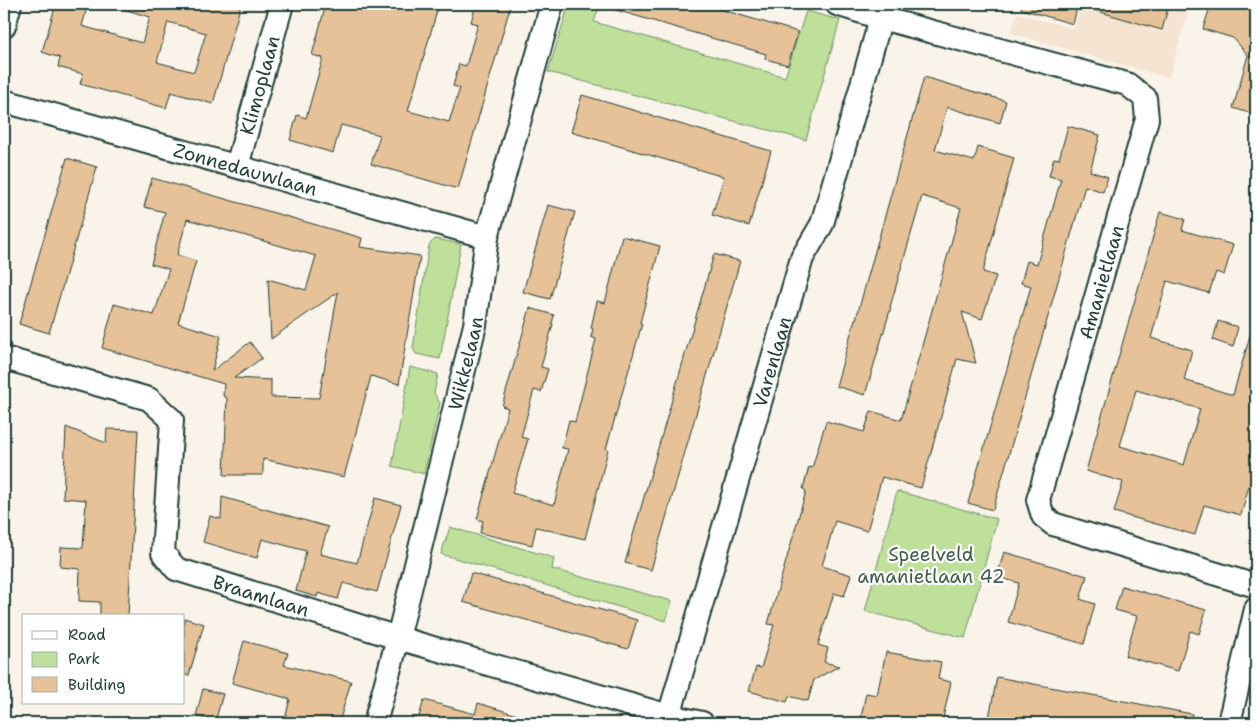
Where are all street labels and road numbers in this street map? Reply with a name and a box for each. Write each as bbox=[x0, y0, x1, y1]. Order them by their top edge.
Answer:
street label: Klimoplaan bbox=[234, 33, 286, 138]
street label: Zonnedauwlaan bbox=[171, 137, 320, 202]
street label: Amanietlaan bbox=[1073, 222, 1130, 342]
street label: Varenlaan bbox=[747, 314, 797, 411]
street label: Wikkelaan bbox=[443, 315, 489, 413]
street label: Braamlaan bbox=[210, 569, 312, 623]

